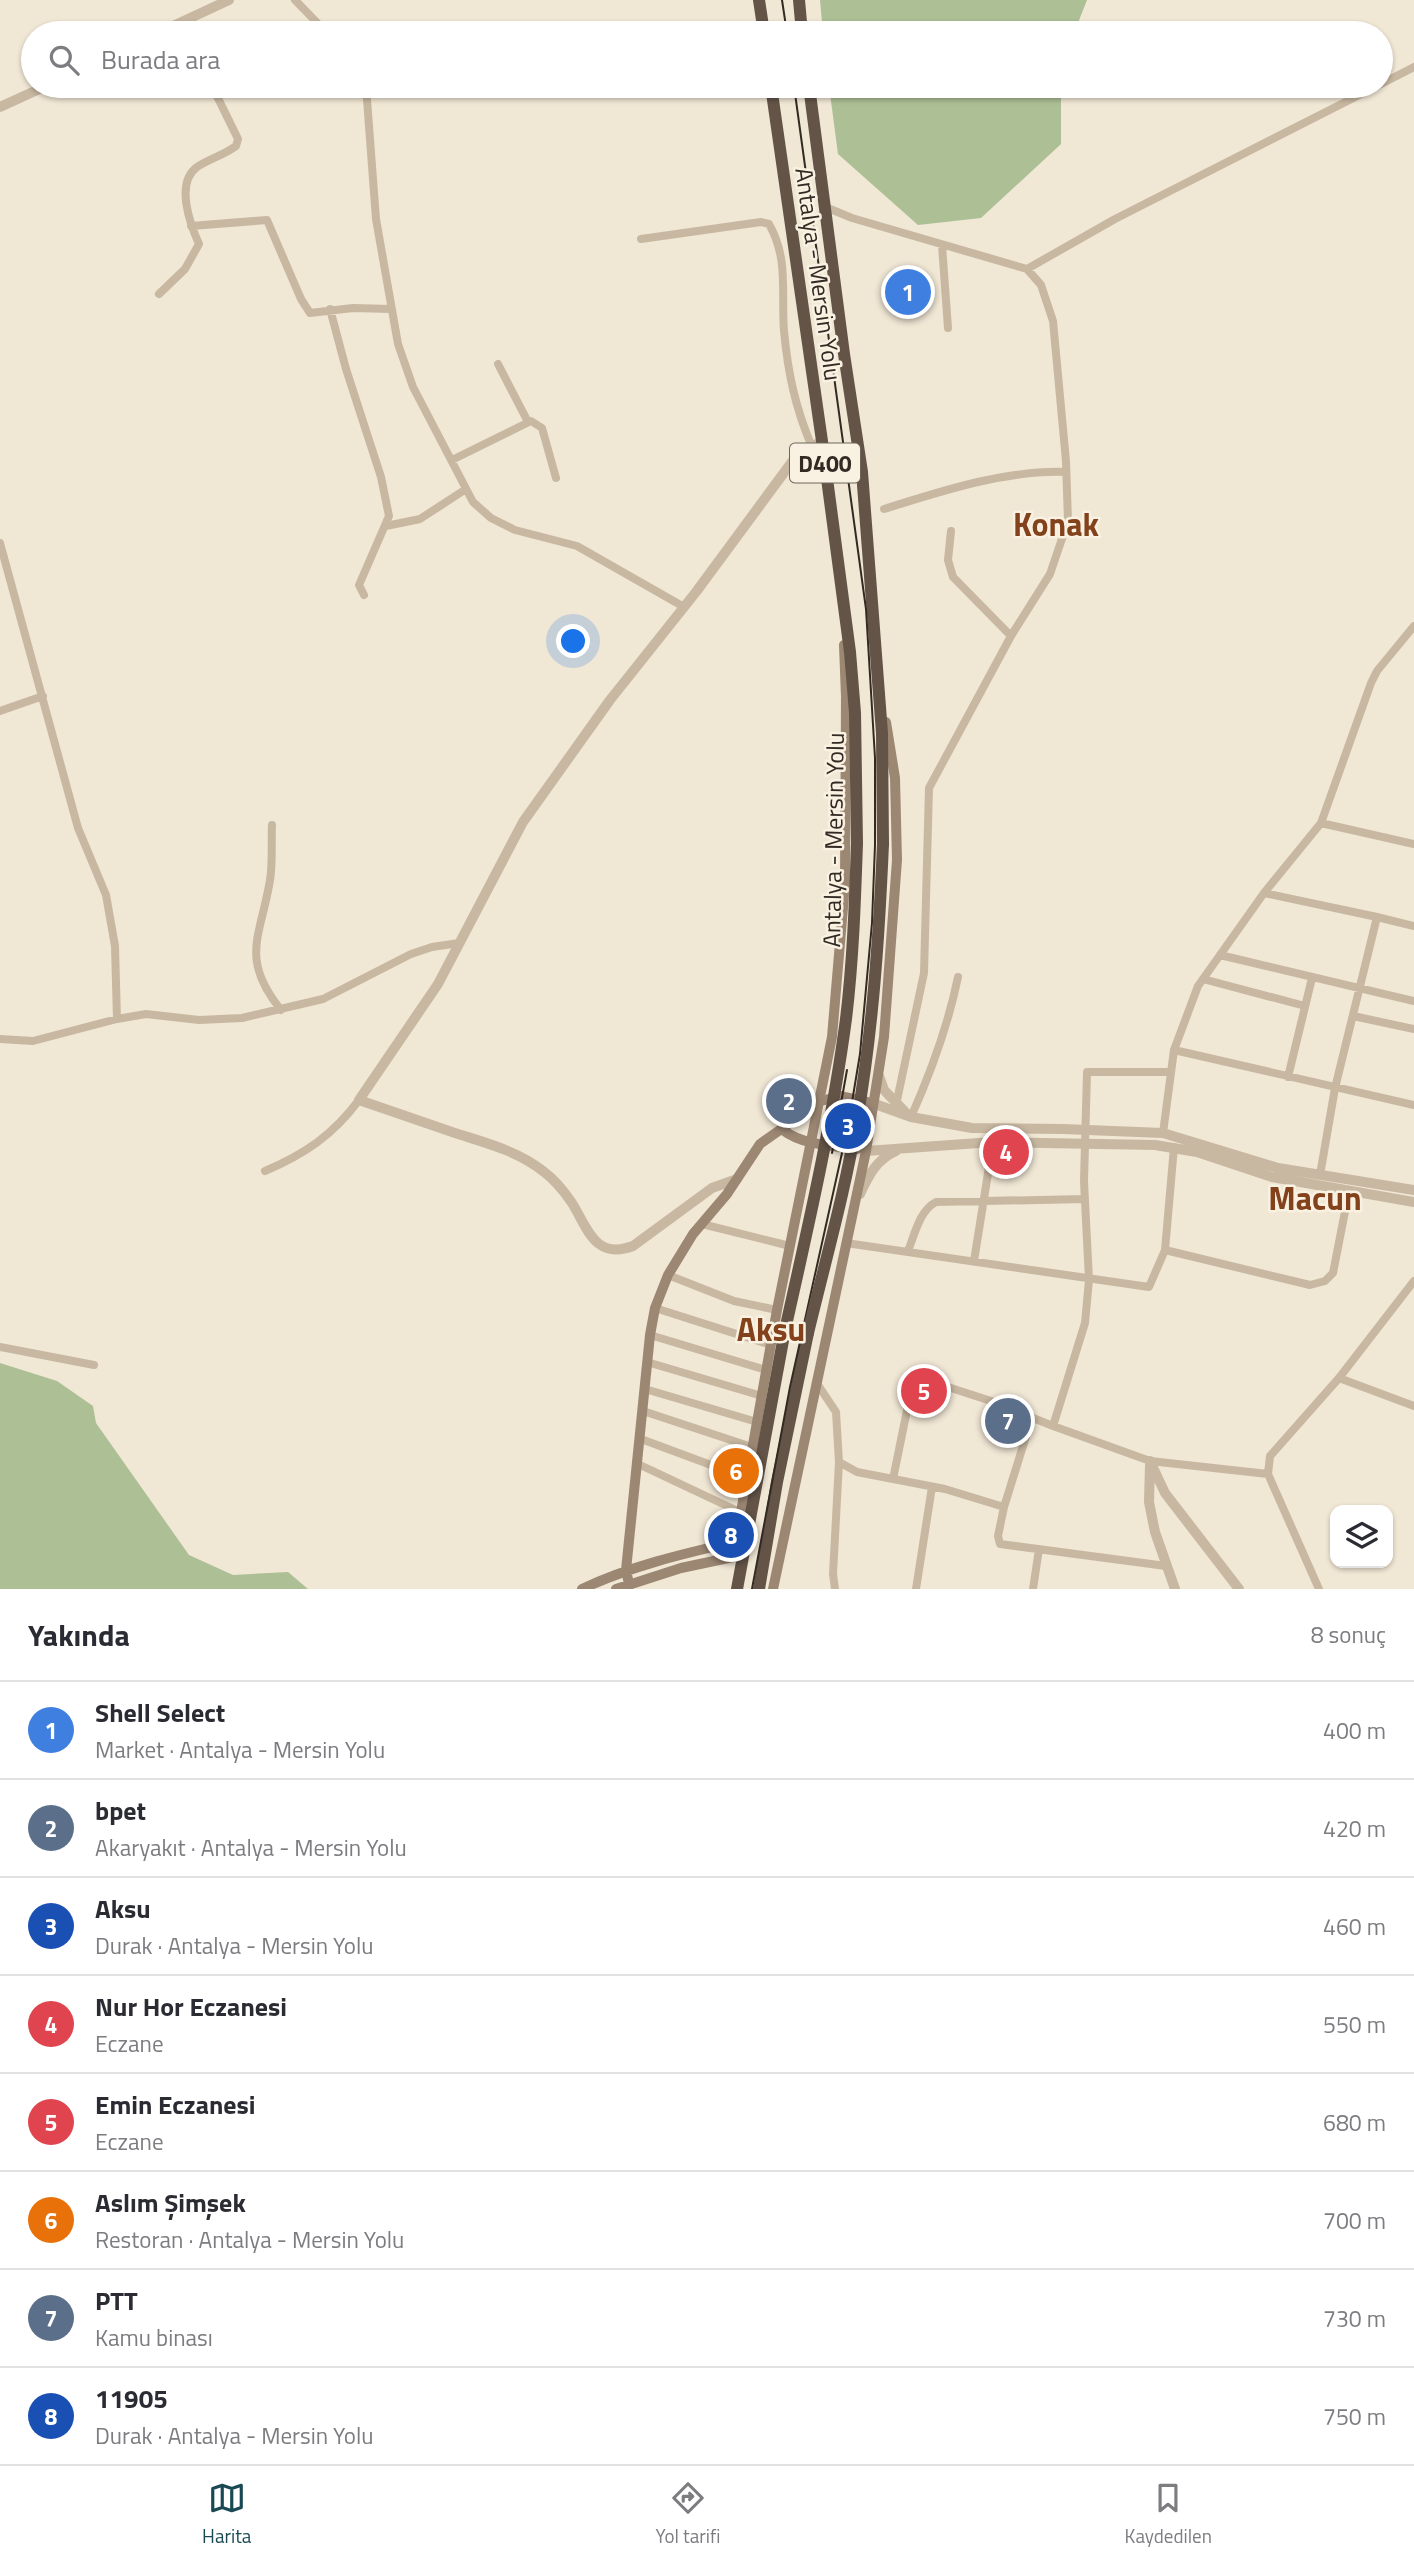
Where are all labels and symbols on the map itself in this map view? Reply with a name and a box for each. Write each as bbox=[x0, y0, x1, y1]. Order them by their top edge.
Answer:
street label: Antalya - Mersin Yolu bbox=[786, 165, 852, 383]
pin: 1 bbox=[885, 266, 931, 318]
road number: D400 bbox=[790, 444, 860, 482]
district label: Konak bbox=[1013, 500, 1100, 548]
your location bbox=[556, 624, 590, 658]
street label: Antalya - Mersin Yolu bbox=[813, 732, 853, 948]
pin: 2 bbox=[766, 1075, 812, 1127]
pin: 3 bbox=[825, 1100, 871, 1152]
pin: 4 bbox=[983, 1126, 1029, 1178]
district label: Macun bbox=[1268, 1174, 1362, 1222]
district label: Aksu bbox=[737, 1305, 805, 1353]
pin: 5 bbox=[901, 1365, 947, 1417]
pin: 7 bbox=[985, 1395, 1031, 1447]
pin: 6 bbox=[713, 1445, 759, 1497]
pin: 8 bbox=[708, 1509, 754, 1561]

